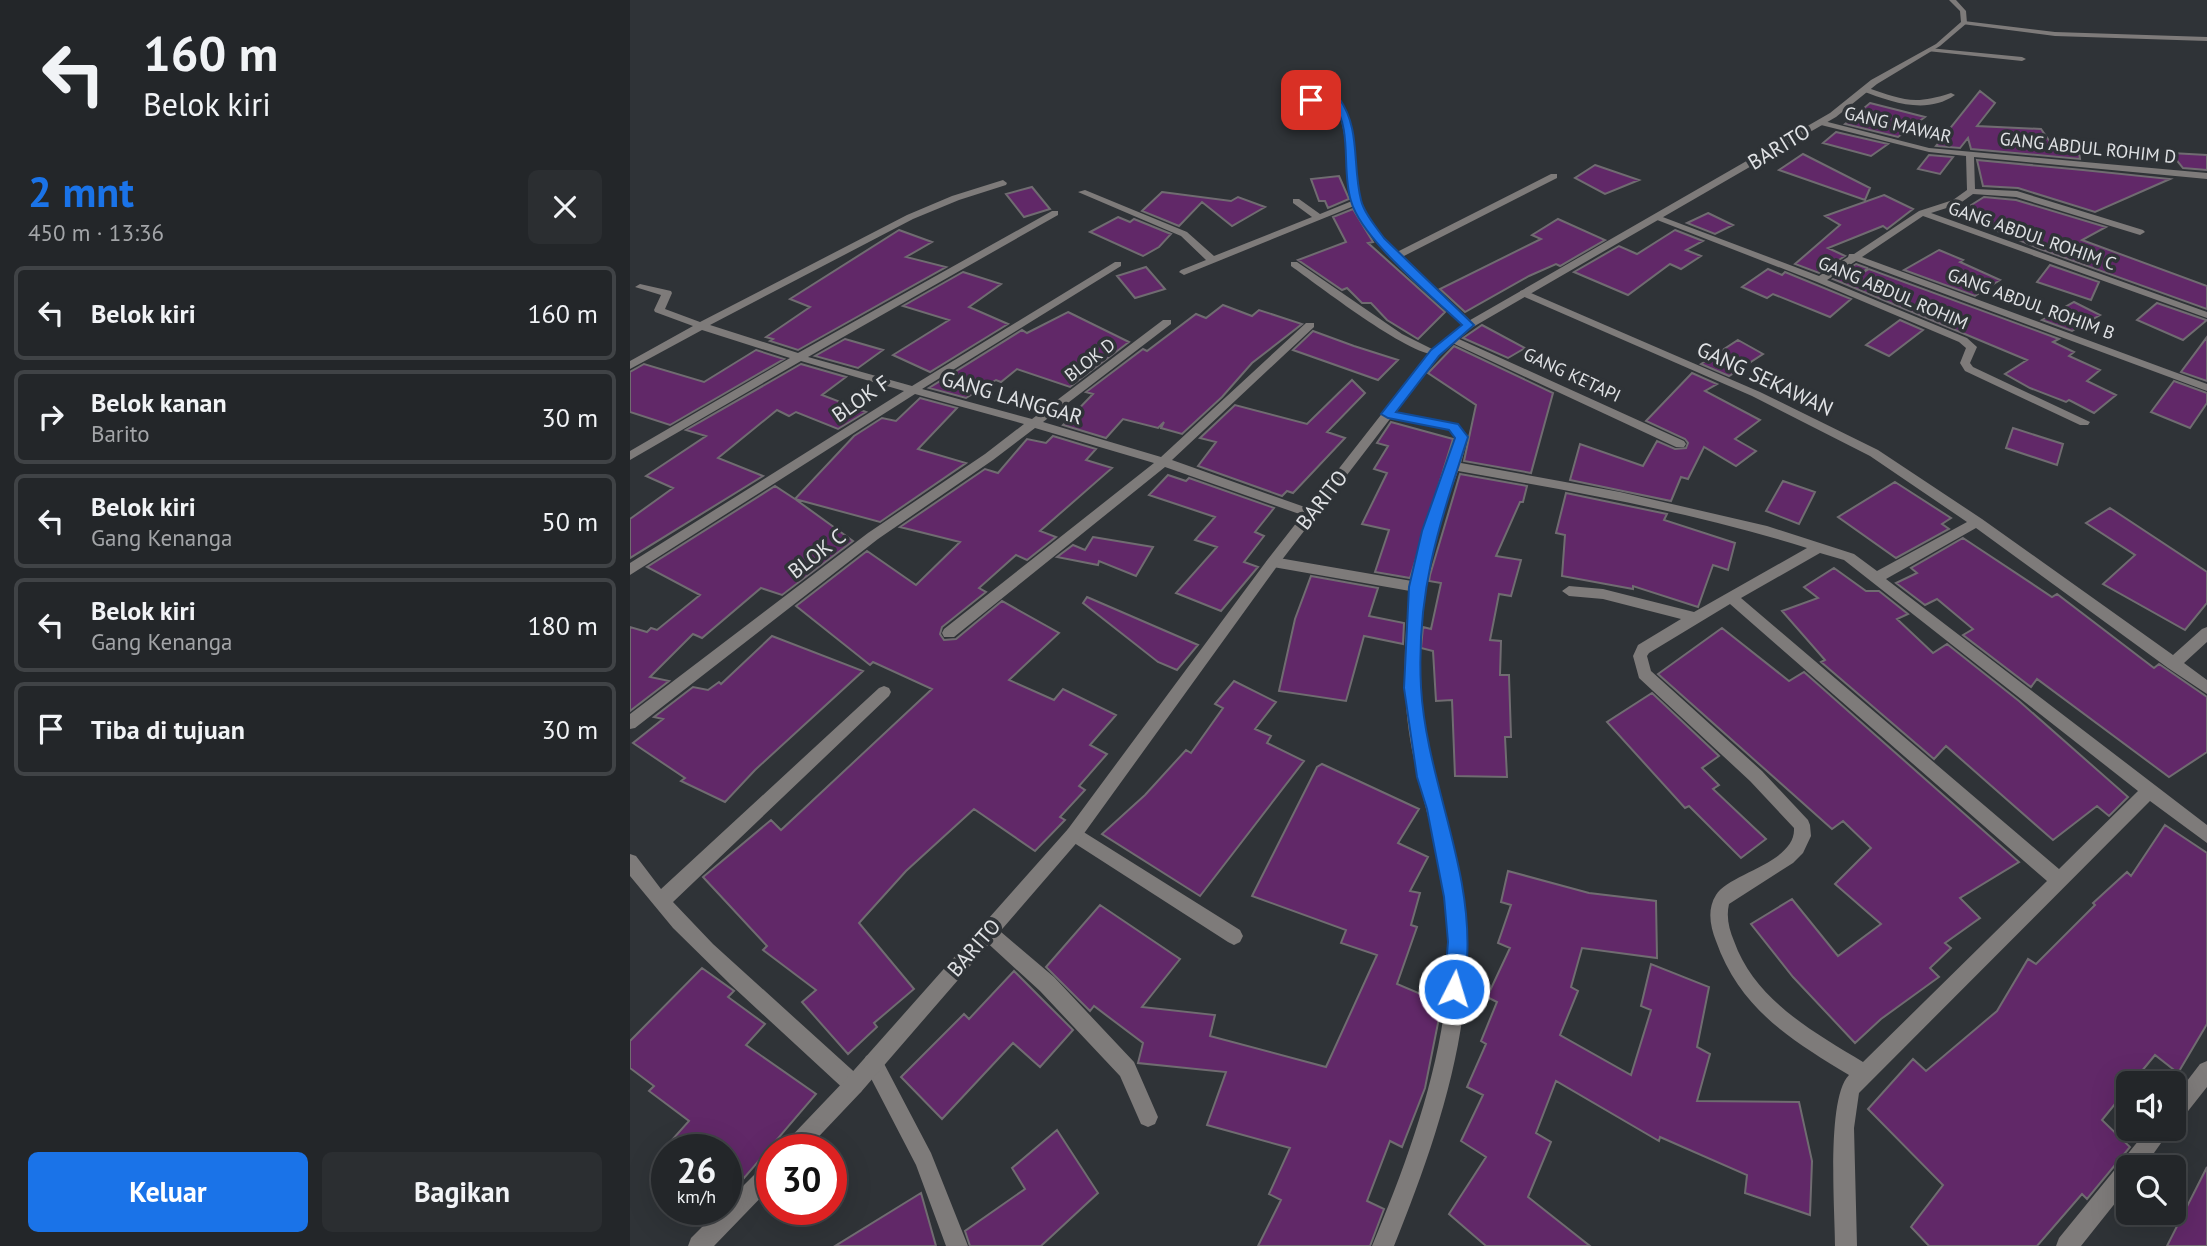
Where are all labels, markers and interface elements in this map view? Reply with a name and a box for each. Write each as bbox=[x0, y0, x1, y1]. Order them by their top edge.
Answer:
text: 160 m bbox=[143, 21, 278, 85]
icon: left bbox=[28, 28, 119, 119]
pin bbox=[1281, 70, 1341, 130]
icon: arrive bbox=[1292, 81, 1330, 119]
text: Belok kiri bbox=[143, 83, 271, 125]
street label: GANG MAWAR bbox=[1842, 101, 1954, 148]
street label: BARITO bbox=[1743, 117, 1815, 176]
street label: GANG ABDUL ROHIM D bbox=[1999, 127, 2177, 168]
text: 2 mnt bbox=[28, 164, 134, 219]
button: close bbox=[528, 170, 602, 244]
street label: GANG ABDUL ROHIM C bbox=[1945, 196, 2119, 275]
text: 450 m · 13:36 bbox=[28, 218, 164, 247]
street label: GANG ABDUL ROHIM bbox=[1815, 251, 1972, 335]
street label: GANG ABDUL ROHIM B bbox=[1945, 263, 2118, 344]
icon: left bbox=[32, 294, 70, 332]
text: Belok kiri bbox=[91, 297, 196, 330]
text: 160 m bbox=[527, 297, 598, 330]
street label: BLOK D bbox=[1060, 333, 1120, 387]
street label: GANG SEKAWAN bbox=[1693, 335, 1838, 422]
street label: GANG KETAPI bbox=[1520, 342, 1625, 407]
street label: GANG LANGGAR bbox=[938, 364, 1086, 431]
street label: BLOK F bbox=[826, 369, 895, 428]
text: Belok kanan bbox=[91, 386, 227, 419]
icon: right bbox=[32, 398, 70, 436]
text: 30 m bbox=[542, 401, 598, 434]
text: Barito bbox=[91, 419, 150, 448]
street label: BARITO bbox=[1290, 465, 1353, 535]
text: Belok kiri bbox=[91, 490, 196, 523]
icon: left bbox=[32, 502, 70, 540]
text: 50 m bbox=[542, 505, 598, 538]
text: Gang Kenanga bbox=[91, 523, 233, 552]
street label: BLOK C bbox=[782, 523, 851, 585]
text: Belok kiri bbox=[91, 594, 196, 627]
icon: left bbox=[32, 606, 70, 644]
text: 180 m bbox=[527, 609, 598, 642]
text: Gang Kenanga bbox=[91, 627, 233, 656]
icon: arrive bbox=[32, 710, 70, 748]
text: Tiba di tujuan bbox=[91, 713, 245, 746]
text: 30 m bbox=[542, 713, 598, 746]
street label: BARITO bbox=[941, 913, 1006, 982]
position arrow bbox=[1417, 952, 1491, 1026]
map controls bbox=[2116, 1071, 2186, 1225]
button: sound bbox=[2116, 1071, 2186, 1141]
speed limit sign: 30 bbox=[756, 1134, 847, 1225]
text: 26 bbox=[677, 1147, 716, 1193]
button: Keluar bbox=[28, 1152, 308, 1232]
button: Bagikan bbox=[322, 1152, 602, 1232]
button: search bbox=[2116, 1155, 2186, 1225]
text: km/h bbox=[677, 1185, 716, 1208]

